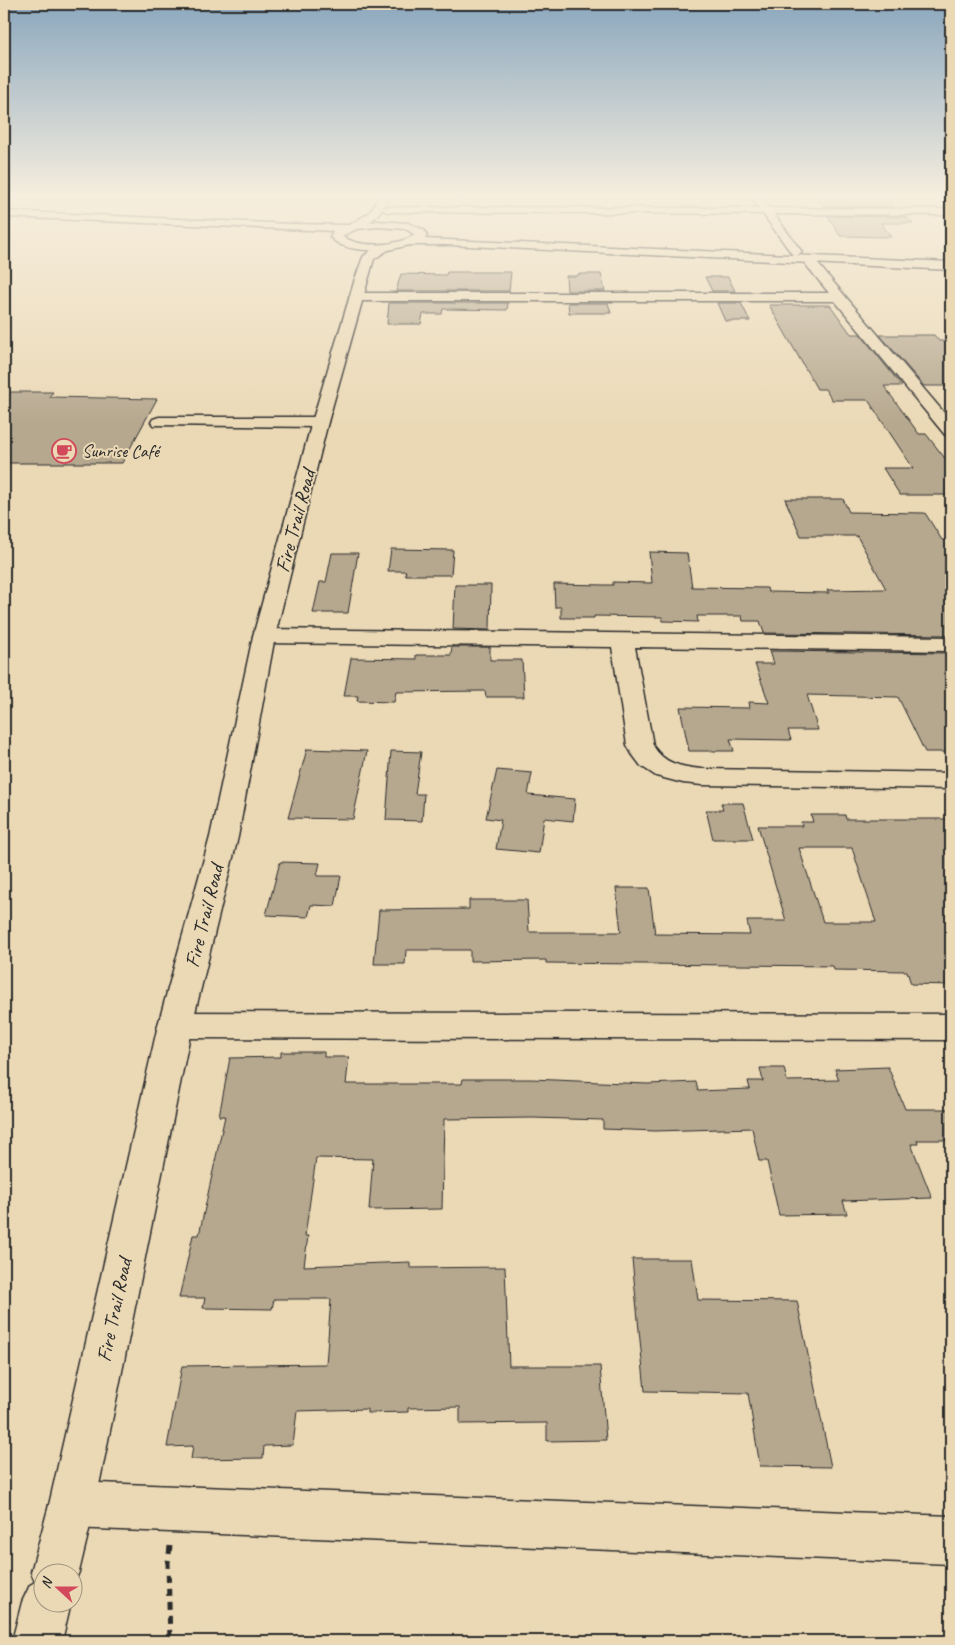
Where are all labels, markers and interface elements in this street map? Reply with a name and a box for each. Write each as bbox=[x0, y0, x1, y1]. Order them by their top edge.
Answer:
cafe icon: Sunrise Café bbox=[51, 438, 77, 464]
place label: Sunrise Café bbox=[82, 440, 162, 462]
street label: Fire Trail Road bbox=[269, 463, 322, 575]
street label: Fire Trail Road bbox=[179, 858, 230, 970]
street label: Fire Trail Road bbox=[90, 1252, 138, 1364]
north arrow bbox=[32, 1562, 82, 1612]
text: N bbox=[37, 1574, 57, 1591]

